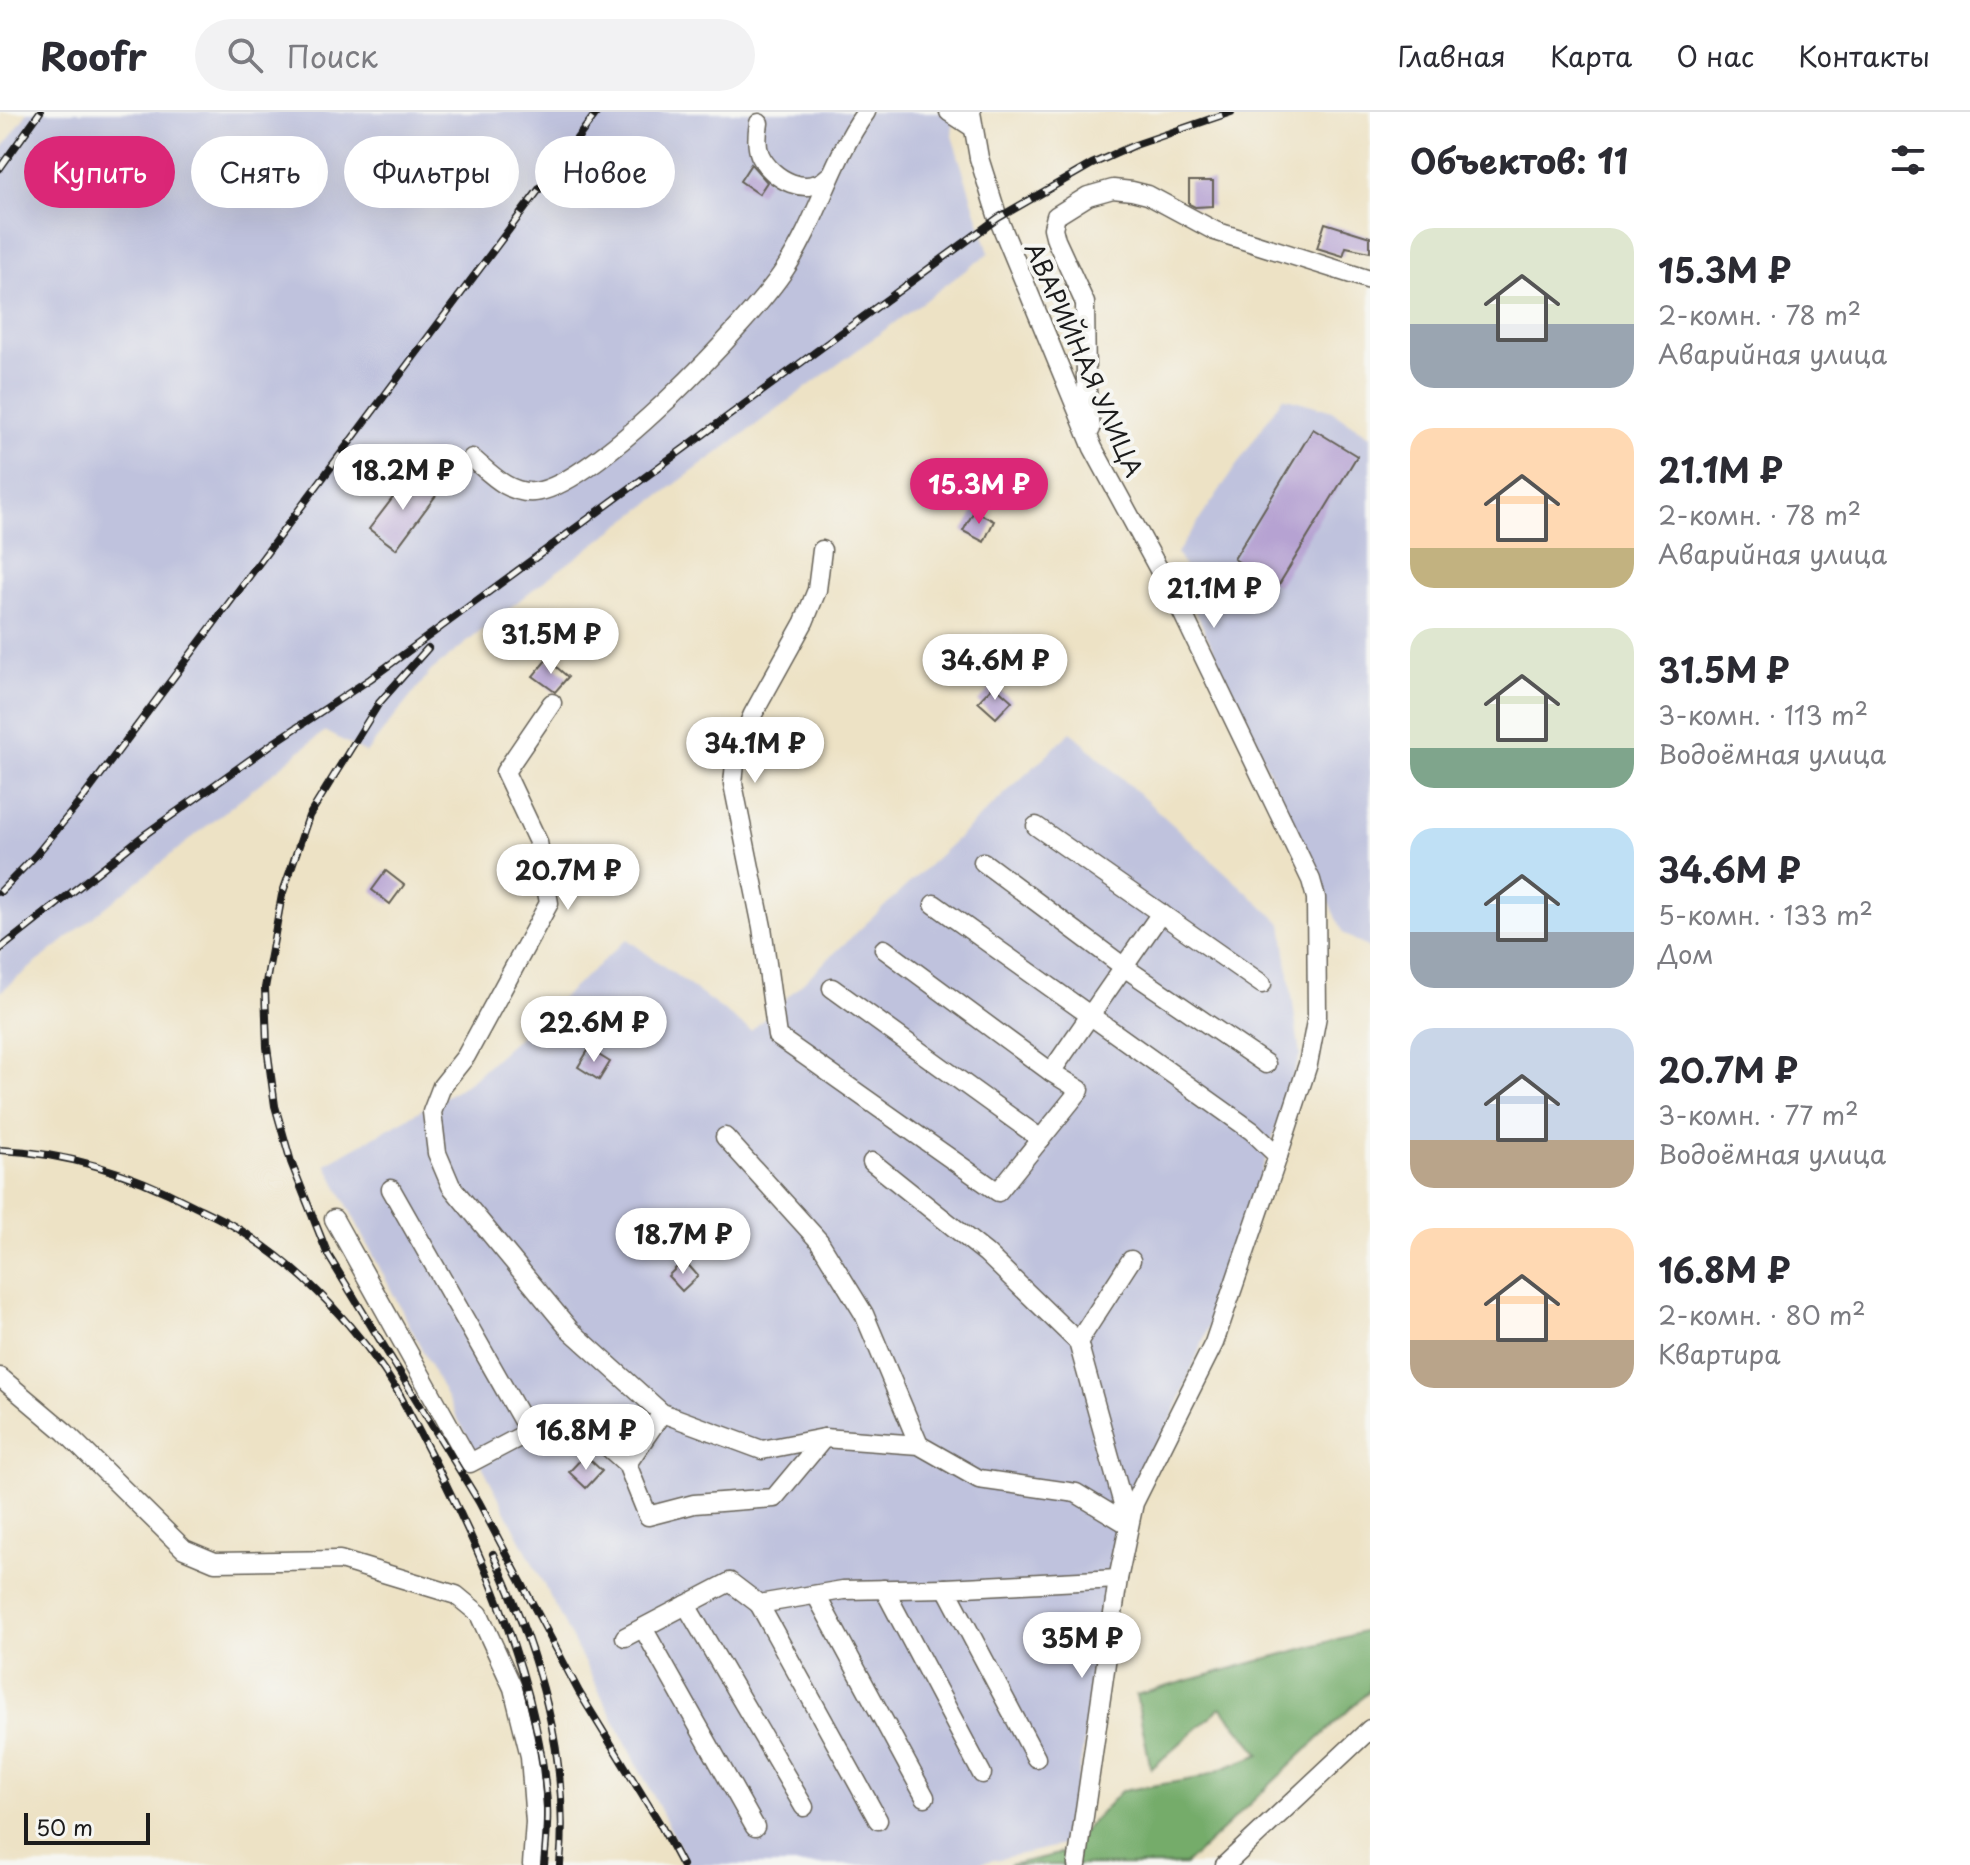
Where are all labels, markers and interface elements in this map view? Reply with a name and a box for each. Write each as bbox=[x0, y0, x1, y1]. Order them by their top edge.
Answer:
search box bbox=[195, 19, 755, 91]
text: Roofr bbox=[40, 27, 147, 84]
icon: search bbox=[223, 33, 267, 77]
text: Поиск bbox=[287, 33, 378, 78]
text: Главная bbox=[1398, 34, 1506, 77]
text: Карта bbox=[1550, 34, 1632, 77]
text: О нас bbox=[1676, 34, 1754, 77]
text: Контакты bbox=[1798, 34, 1930, 77]
text: Объектов: 11 bbox=[1410, 134, 1628, 186]
chip: Купить bbox=[24, 136, 175, 208]
chip: Снять bbox=[191, 136, 328, 208]
chip: Фильтры bbox=[344, 136, 519, 208]
chip: Новое bbox=[535, 136, 675, 208]
icon: filters bbox=[1886, 138, 1930, 182]
street label: АВАРИЙНАЯ УЛИЦА bbox=[1017, 236, 1153, 482]
text: 15.3M ₽ bbox=[1658, 243, 1791, 295]
icon: home bbox=[1474, 260, 1570, 356]
text: 2-комн. · 78 m² bbox=[1658, 295, 1861, 334]
text: Аварийная улица bbox=[1658, 334, 1887, 373]
text: 21.1M ₽ bbox=[1658, 443, 1783, 495]
pin: 18.2M ₽ bbox=[329, 444, 477, 512]
text: 18.2M ₽ bbox=[352, 450, 454, 489]
pin: 15.3M ₽ bbox=[905, 458, 1053, 526]
icon: home bbox=[1474, 460, 1570, 556]
text: 15.3M ₽ bbox=[928, 464, 1030, 503]
text: 2-комн. · 78 m² bbox=[1658, 495, 1861, 534]
text: Аварийная улица bbox=[1658, 534, 1887, 573]
pin: 21.1M ₽ bbox=[1140, 562, 1288, 630]
text: 21.1M ₽ bbox=[1166, 568, 1262, 607]
pin: 31.5M ₽ bbox=[477, 608, 625, 676]
text: 31.5M ₽ bbox=[501, 614, 601, 653]
pin: 34.6M ₽ bbox=[921, 634, 1069, 702]
text: 34.6M ₽ bbox=[940, 640, 1050, 679]
text: 31.5M ₽ bbox=[1658, 643, 1789, 695]
icon: home bbox=[1474, 660, 1570, 756]
text: 3-комн. · 113 m² bbox=[1658, 695, 1868, 734]
pin: 34.1M ₽ bbox=[681, 717, 829, 785]
text: 34.1M ₽ bbox=[704, 723, 806, 762]
text: Водоёмная улица bbox=[1658, 734, 1886, 773]
text: 34.6M ₽ bbox=[1658, 843, 1801, 895]
pin: 20.7M ₽ bbox=[494, 844, 642, 912]
text: 20.7M ₽ bbox=[515, 850, 621, 889]
icon: home bbox=[1474, 860, 1570, 956]
text: 5-комн. · 133 m² bbox=[1658, 895, 1873, 934]
text: Дом bbox=[1658, 934, 1714, 973]
pin: 22.6M ₽ bbox=[520, 996, 668, 1064]
text: 22.6M ₽ bbox=[539, 1002, 649, 1041]
text: 20.7M ₽ bbox=[1658, 1043, 1798, 1095]
icon: home bbox=[1474, 1060, 1570, 1156]
text: 3-комн. · 77 m² bbox=[1658, 1095, 1859, 1134]
text: Водоёмная улица bbox=[1658, 1134, 1886, 1173]
pin: 18.7M ₽ bbox=[609, 1208, 757, 1276]
text: 18.7M ₽ bbox=[633, 1214, 733, 1253]
text: 16.8M ₽ bbox=[1658, 1243, 1790, 1295]
icon: home bbox=[1474, 1260, 1570, 1356]
text: 2-комн. · 80 m² bbox=[1658, 1295, 1866, 1334]
text: Квартира bbox=[1658, 1334, 1781, 1373]
pin: 16.8M ₽ bbox=[512, 1404, 660, 1472]
text: 16.8M ₽ bbox=[535, 1410, 637, 1449]
pin: 35M ₽ bbox=[1026, 1612, 1138, 1680]
text: 35M ₽ bbox=[1041, 1618, 1123, 1657]
scale bar bbox=[24, 1809, 150, 1845]
text: 50 m bbox=[36, 1810, 93, 1843]

